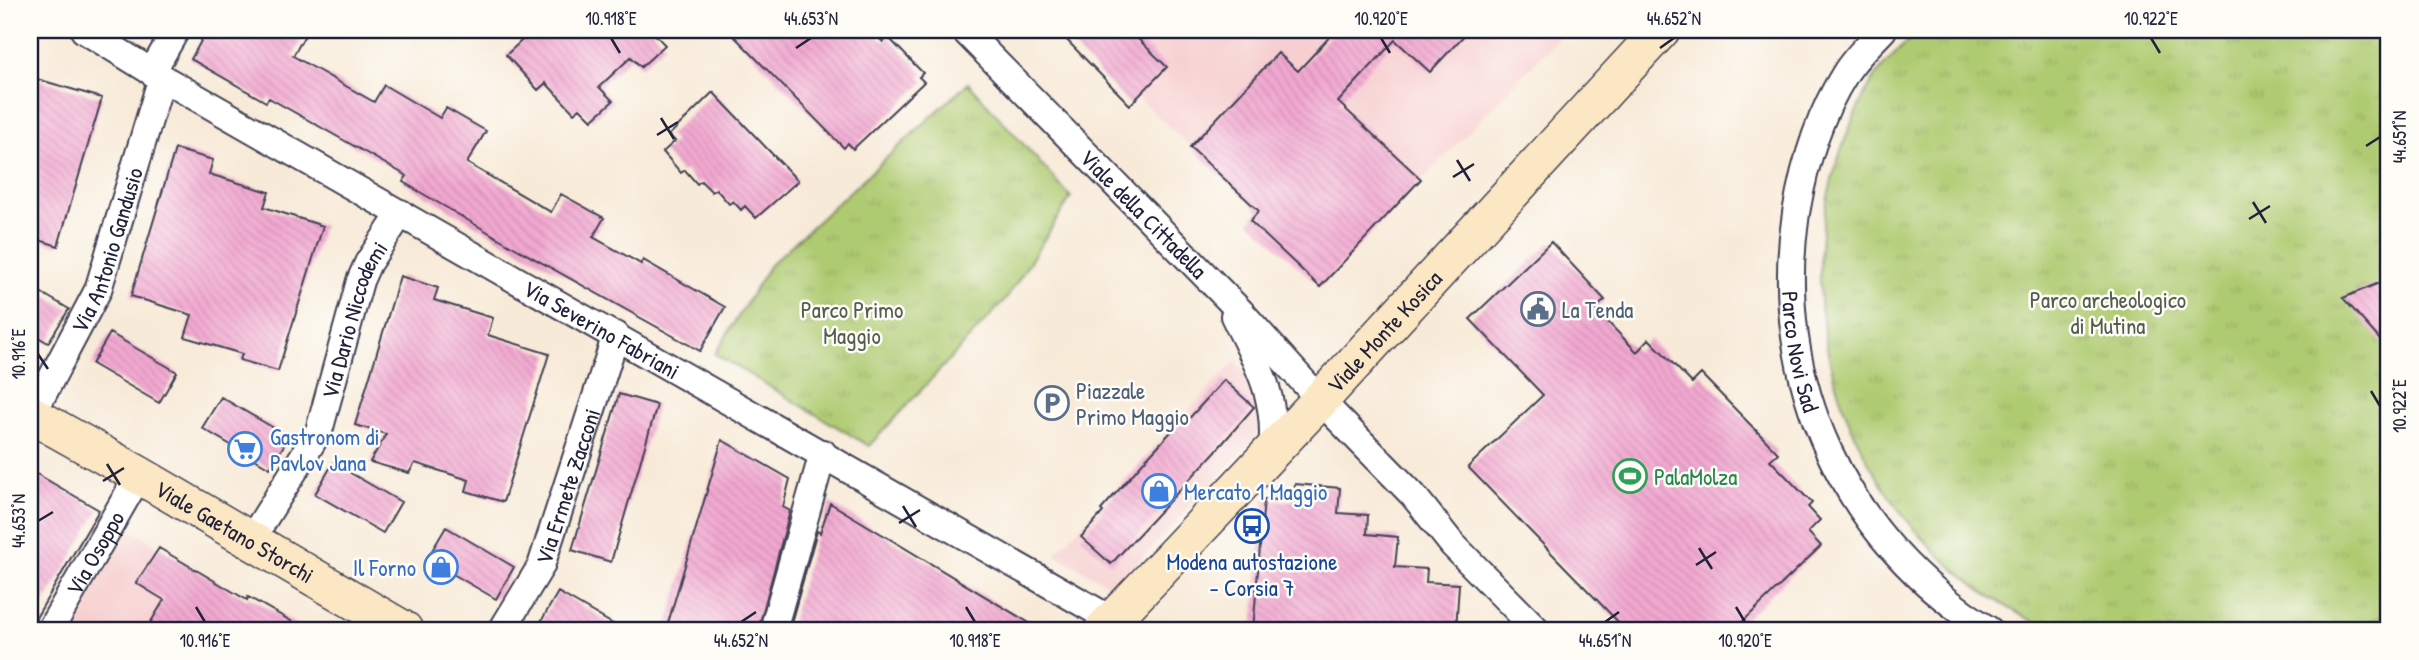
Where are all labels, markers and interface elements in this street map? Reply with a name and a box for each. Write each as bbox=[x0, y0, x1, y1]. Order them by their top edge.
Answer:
text: 10.918°E bbox=[585, 6, 637, 31]
text: 44.653°N bbox=[784, 6, 838, 31]
text: 10.920°E bbox=[1354, 6, 1408, 31]
text: 44.652°N bbox=[1647, 6, 1701, 31]
text: 10.922°E bbox=[2124, 6, 2178, 31]
text: 44.651°N bbox=[2387, 111, 2412, 163]
street label: Viale della Cittadella bbox=[1074, 142, 1215, 285]
street label: Via Antonio Gandusio bbox=[63, 164, 149, 338]
street label: Via Dario Niccodemi bbox=[313, 235, 394, 402]
street label: Viale Monte Kosica bbox=[1319, 263, 1448, 399]
street label: Via Severino Fabriani bbox=[518, 272, 686, 386]
park label: Parco archeologico di Mutina bbox=[2030, 284, 2186, 341]
public building icon: La Tenda bbox=[1519, 290, 1557, 328]
street label: Parco Novi Sad bbox=[1776, 290, 1827, 416]
park label: Parco Primo Maggio bbox=[801, 294, 903, 351]
place label: La Tenda bbox=[1562, 294, 1633, 325]
text: 10.916°E bbox=[6, 329, 31, 379]
place label: Piazzale Primo Maggio bbox=[1076, 375, 1189, 432]
text: 10.922°E bbox=[2387, 379, 2412, 433]
parking icon: Piazzale Primo Maggio bbox=[1033, 384, 1071, 422]
street label: Via Ermete Zacconi bbox=[527, 404, 607, 568]
place label: Gastronom di Pavlov Jana bbox=[270, 421, 380, 478]
supermarket icon: Gastronom di Pavlov Jana bbox=[226, 430, 264, 468]
sports icon: PalaMolza bbox=[1611, 457, 1649, 495]
place label: PalaMolza bbox=[1654, 461, 1737, 492]
street label: Viale Gaetano Storchi bbox=[150, 472, 320, 590]
shop icon: Mercato 1 Maggio bbox=[1140, 472, 1178, 510]
place label: Mercato 1 Maggio bbox=[1184, 476, 1327, 507]
text: 44.653°N bbox=[6, 494, 31, 548]
street label: Via Osoppo bbox=[58, 505, 131, 601]
bus stop icon: Modena autostazione - Corsia 7 bbox=[1233, 507, 1271, 545]
place label: Modena autostazione - Corsia 7 bbox=[1167, 546, 1337, 603]
shop icon: Il Forno bbox=[422, 548, 460, 586]
place label: Il Forno bbox=[353, 552, 416, 583]
text: 10.916°E bbox=[180, 628, 230, 653]
text: 44.652°N bbox=[714, 628, 768, 653]
text: 10.918°E bbox=[949, 628, 1001, 653]
text: 44.651°N bbox=[1579, 628, 1631, 653]
text: 10.920°E bbox=[1718, 628, 1772, 653]

